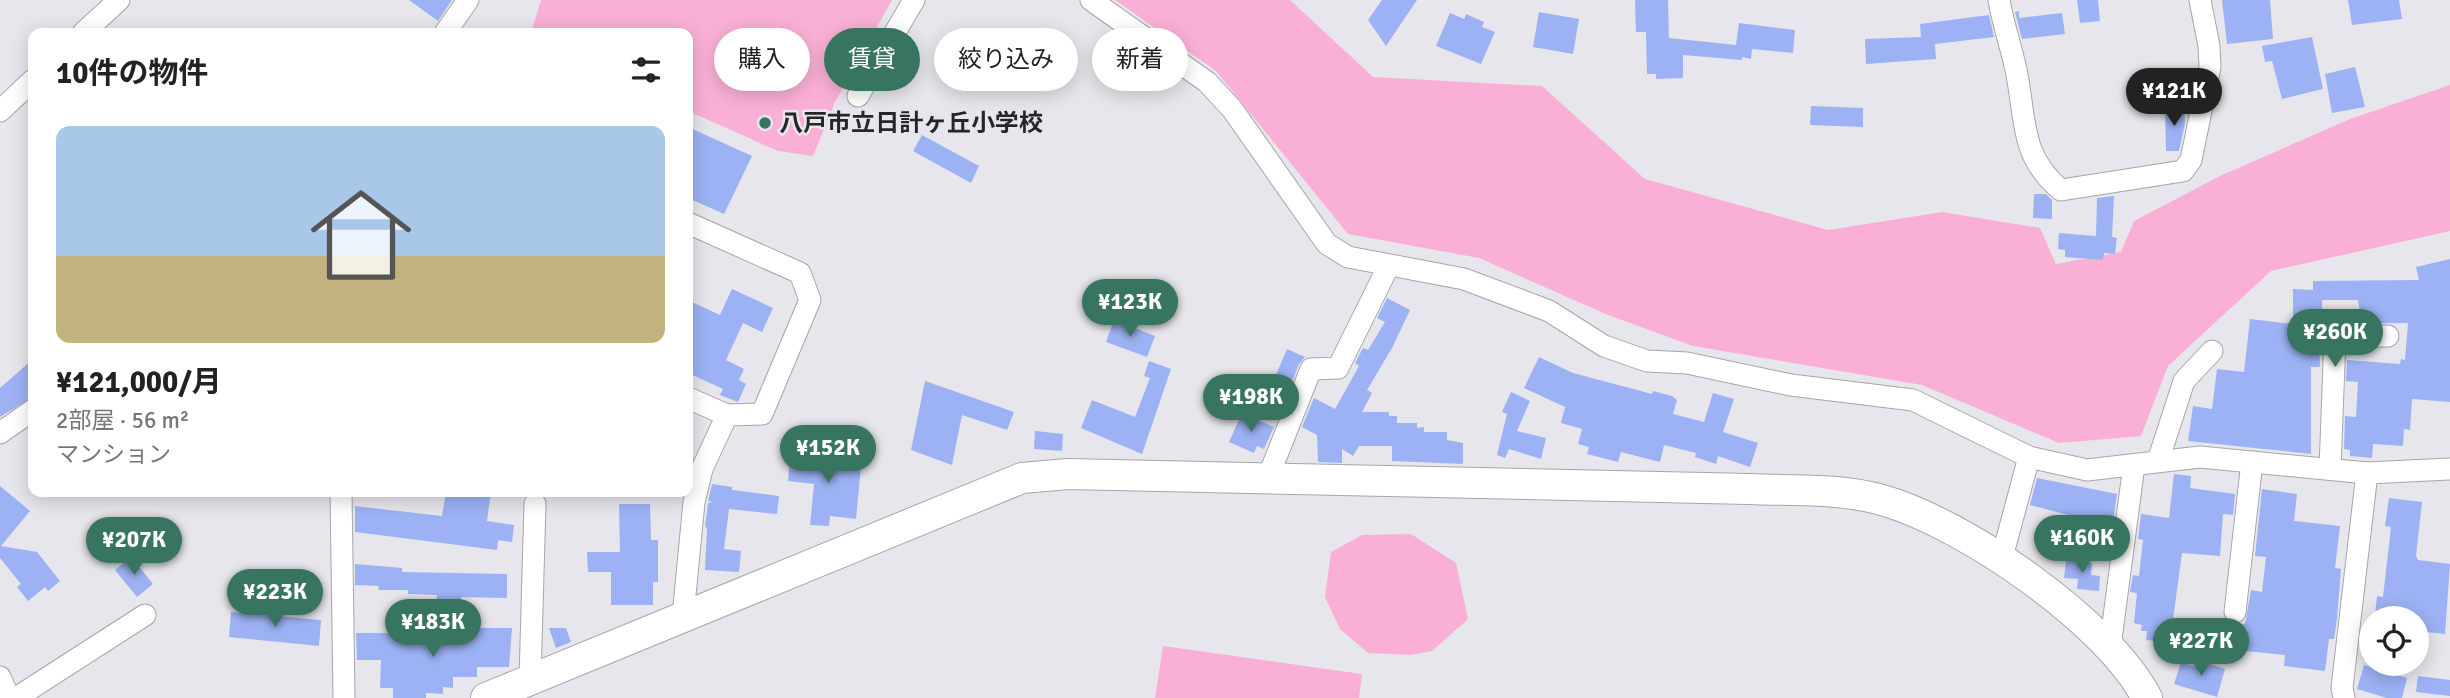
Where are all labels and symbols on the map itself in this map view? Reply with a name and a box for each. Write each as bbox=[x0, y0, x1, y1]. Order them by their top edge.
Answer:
pin: ¥121K bbox=[2125, 68, 2223, 128]
place label: 八戸市立日計ヶ丘小学校 bbox=[779, 108, 1043, 138]
marker: 八戸市立日計ヶ丘小学校 bbox=[757, 115, 773, 131]
pin: ¥123K bbox=[1081, 280, 1179, 339]
pin: ¥260K bbox=[2286, 310, 2384, 369]
pin: ¥198K bbox=[1202, 374, 1300, 434]
pin: ¥152K bbox=[779, 426, 877, 485]
pin: ¥160K bbox=[2033, 516, 2131, 575]
pin: ¥207K bbox=[85, 518, 183, 577]
pin: ¥223K bbox=[226, 570, 324, 629]
pin: ¥183K bbox=[384, 600, 482, 659]
pin: ¥227K bbox=[2152, 618, 2250, 678]

